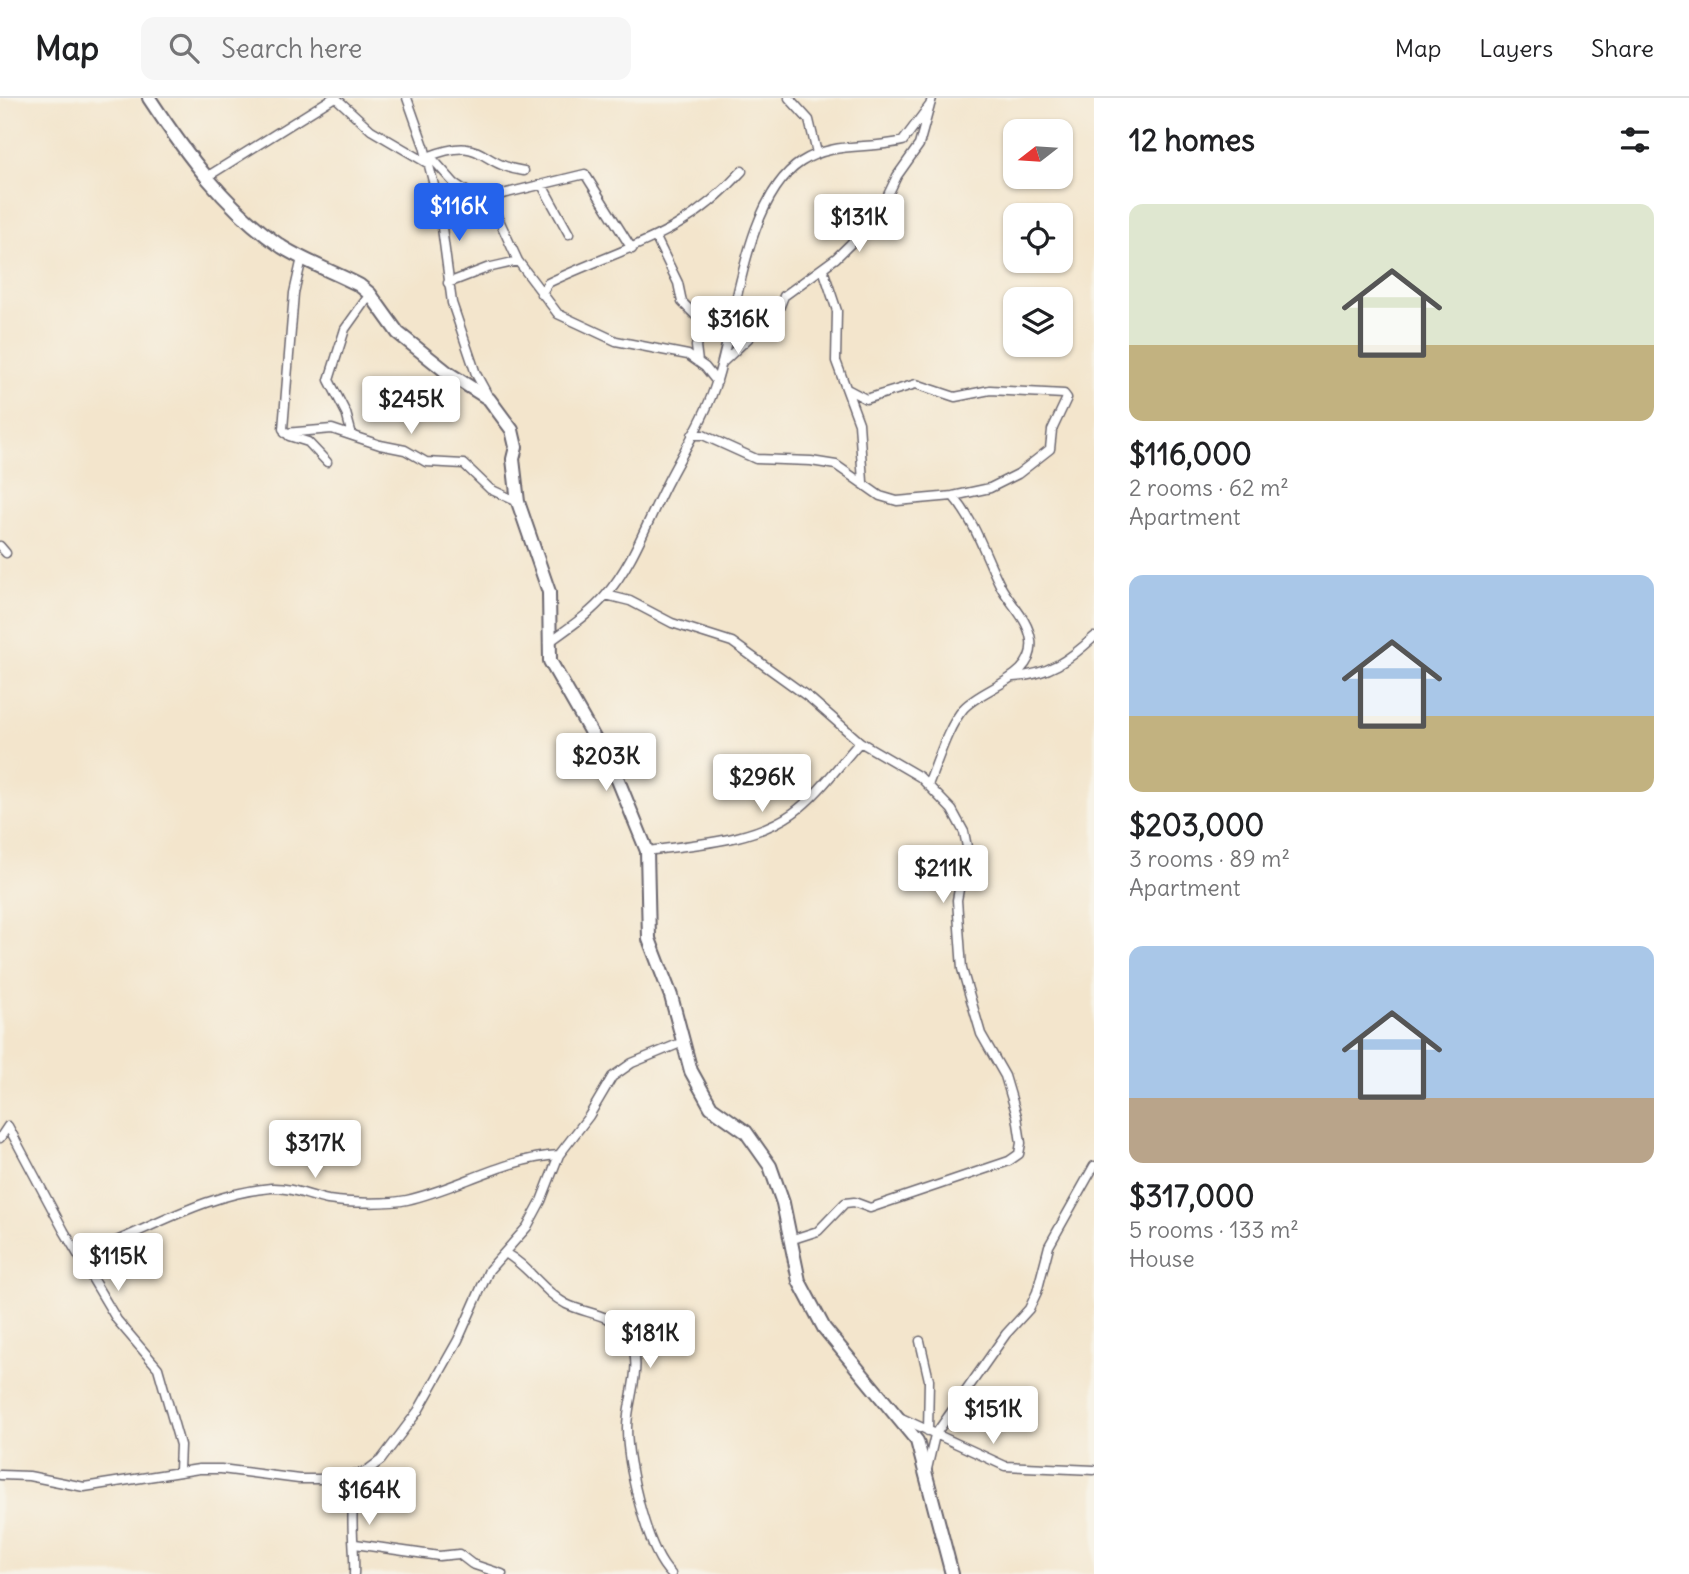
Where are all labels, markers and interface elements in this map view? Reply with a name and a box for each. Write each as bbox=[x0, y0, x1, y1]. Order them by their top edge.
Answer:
search box bbox=[141, 17, 631, 80]
text: Map bbox=[35, 27, 99, 69]
icon: search bbox=[165, 29, 203, 67]
text: Search here bbox=[221, 32, 362, 65]
text: Map bbox=[1395, 33, 1441, 63]
text: Layers bbox=[1479, 33, 1553, 63]
text: Share bbox=[1591, 33, 1654, 63]
north arrow bbox=[1003, 119, 1073, 189]
map controls bbox=[1003, 119, 1073, 357]
text: 12 homes bbox=[1129, 121, 1255, 159]
icon: filters bbox=[1616, 121, 1654, 159]
pin: $116K bbox=[410, 184, 508, 243]
text: $116K bbox=[430, 191, 488, 220]
pin: $131K bbox=[810, 194, 908, 254]
text: $131K bbox=[830, 202, 888, 231]
button: locate bbox=[1003, 203, 1073, 273]
icon: home bbox=[1329, 250, 1455, 376]
button: layers bbox=[1003, 287, 1073, 357]
pin: $316K bbox=[689, 296, 787, 356]
text: $316K bbox=[707, 304, 769, 333]
pin: $245K bbox=[362, 376, 460, 436]
text: $245K bbox=[378, 384, 444, 413]
text: $116,000 bbox=[1129, 435, 1252, 473]
text: 2 rooms · 62 m² bbox=[1129, 473, 1289, 502]
text: Apartment bbox=[1129, 502, 1241, 531]
icon: home bbox=[1329, 621, 1455, 747]
pin: $203K bbox=[557, 734, 655, 793]
text: $203K bbox=[572, 741, 640, 770]
pin: $296K bbox=[713, 754, 811, 814]
text: $296K bbox=[729, 762, 795, 791]
text: $203,000 bbox=[1129, 806, 1264, 844]
text: 3 rooms · 89 m² bbox=[1129, 844, 1290, 873]
pin: $211K bbox=[894, 846, 992, 905]
text: $211K bbox=[914, 853, 972, 882]
text: Apartment bbox=[1129, 873, 1241, 902]
icon: home bbox=[1329, 992, 1455, 1118]
pin: $317K bbox=[266, 1121, 364, 1180]
text: $317K bbox=[285, 1128, 345, 1157]
text: $317,000 bbox=[1129, 1177, 1254, 1215]
text: 5 rooms · 133 m² bbox=[1129, 1215, 1299, 1244]
pin: $115K bbox=[69, 1234, 167, 1293]
text: $115K bbox=[89, 1241, 147, 1270]
text: House bbox=[1129, 1244, 1195, 1273]
pin: $181K bbox=[601, 1310, 699, 1370]
text: $181K bbox=[621, 1318, 679, 1347]
pin: $151K bbox=[944, 1386, 1042, 1446]
text: $151K bbox=[964, 1394, 1022, 1423]
pin: $164K bbox=[320, 1468, 418, 1527]
text: $164K bbox=[338, 1475, 400, 1504]

